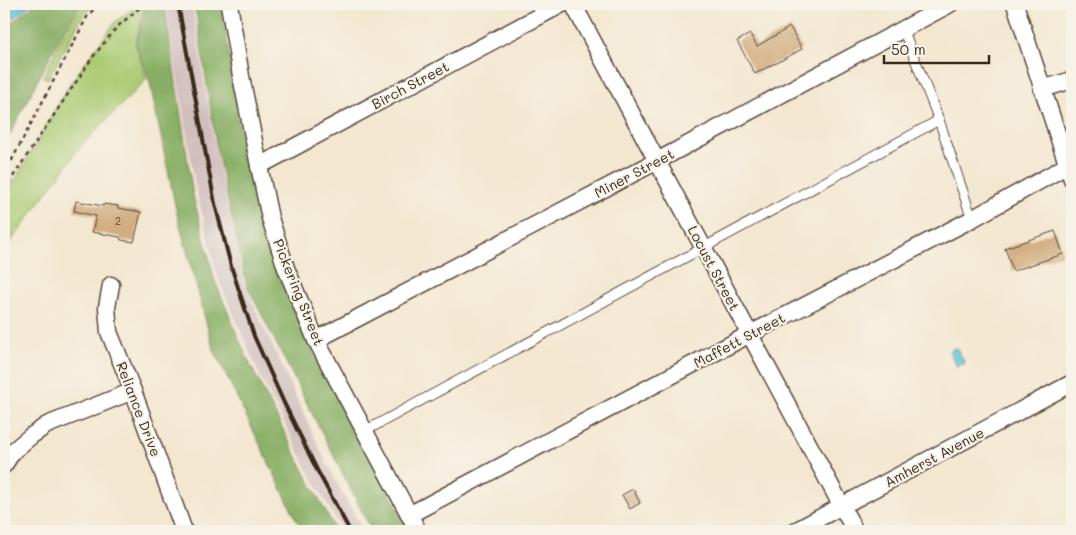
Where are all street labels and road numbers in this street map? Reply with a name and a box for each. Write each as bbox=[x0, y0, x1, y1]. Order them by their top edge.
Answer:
street label: Birch Street bbox=[368, 57, 452, 113]
street label: Miner Street bbox=[591, 144, 677, 202]
street label: Locust Street bbox=[684, 222, 744, 314]
street label: Pickering Street bbox=[269, 236, 329, 348]
street label: Maffett Street bbox=[690, 308, 788, 372]
street label: Reliance Drive bbox=[112, 359, 166, 459]
street label: Amherst Avenue bbox=[881, 423, 987, 491]

